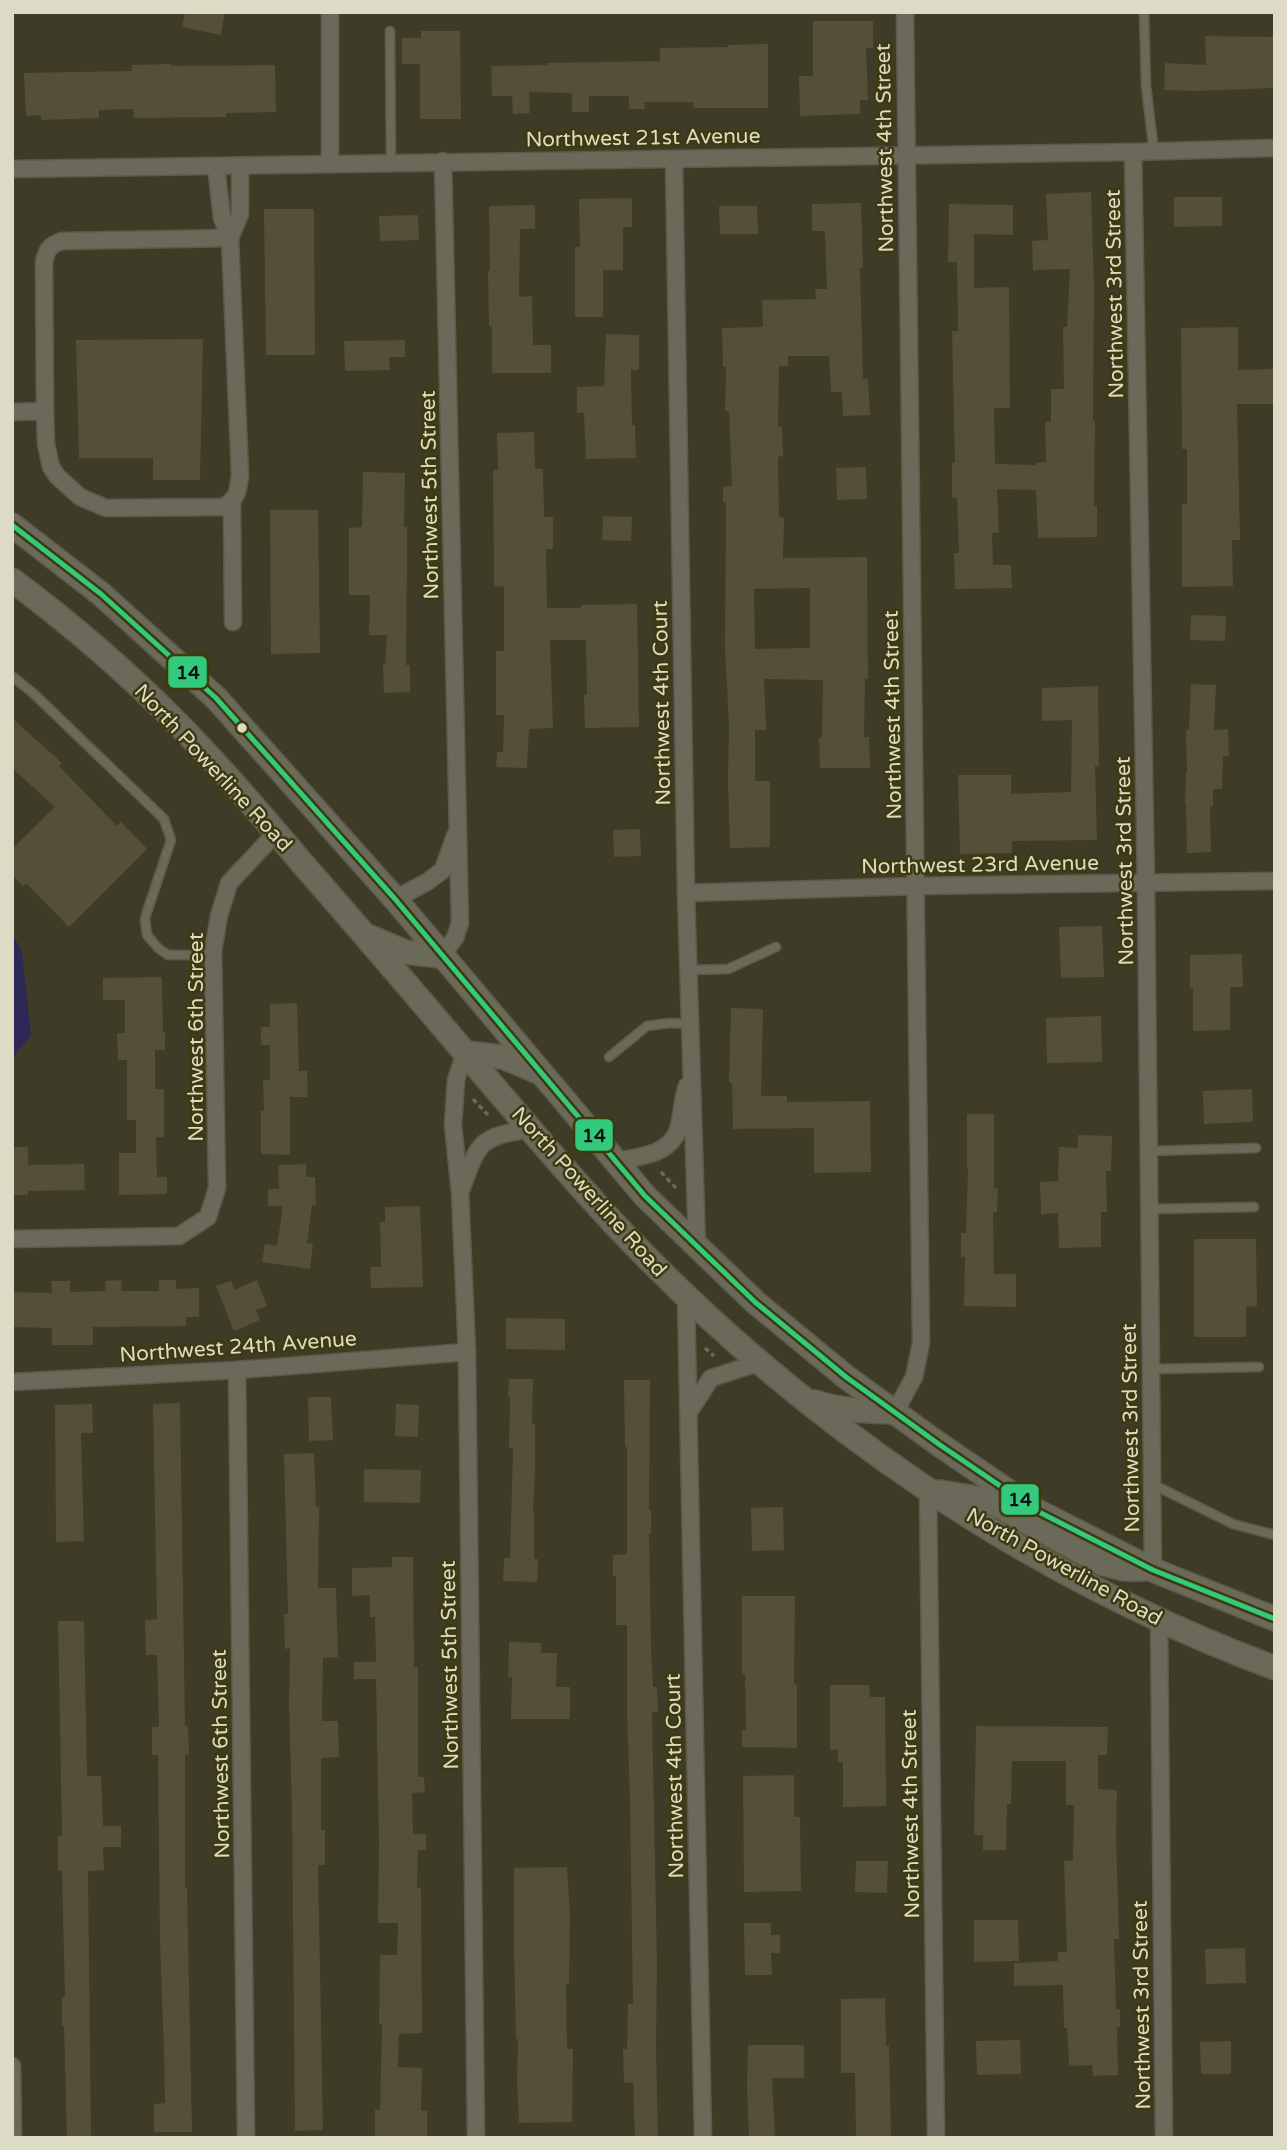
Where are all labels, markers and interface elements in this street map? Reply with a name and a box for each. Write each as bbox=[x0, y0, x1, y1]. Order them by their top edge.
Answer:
street label: Northwest 4th Street bbox=[871, 43, 899, 253]
street label: Northwest 21st Avenue bbox=[525, 123, 761, 153]
street label: Northwest 3rd Street bbox=[1101, 189, 1129, 399]
street label: Northwest 5th Street bbox=[416, 390, 444, 600]
street label: Northwest 4th Court bbox=[648, 600, 676, 806]
street label: Northwest 4th Street bbox=[879, 610, 907, 820]
line badge: 14 bbox=[167, 655, 208, 689]
text: 14 bbox=[176, 662, 200, 684]
street label: North Powerline Road bbox=[129, 679, 297, 857]
unlabelled marker bbox=[235, 721, 249, 735]
street label: Northwest 3rd Street bbox=[1111, 756, 1139, 966]
street label: Northwest 23rd Avenue bbox=[861, 850, 1099, 880]
street label: Northwest 6th Street bbox=[184, 932, 209, 1142]
street label: North Powerline Road bbox=[506, 1102, 672, 1282]
line badge: 14 bbox=[574, 1118, 614, 1152]
text: 14 bbox=[582, 1125, 606, 1147]
street label: Northwest 3rd Street bbox=[1117, 1323, 1145, 1533]
street label: Northwest 24th Avenue bbox=[119, 1326, 358, 1368]
line badge: 14 bbox=[1000, 1483, 1040, 1516]
text: 14 bbox=[1008, 1489, 1032, 1511]
street label: North Powerline Road bbox=[962, 1503, 1166, 1631]
street label: Northwest 5th Street bbox=[436, 1560, 464, 1770]
street label: Northwest 6th Street bbox=[207, 1649, 235, 1859]
street label: Northwest 4th Court bbox=[661, 1673, 689, 1879]
street label: Northwest 4th Street bbox=[897, 1709, 925, 1919]
street label: Northwest 3rd Street bbox=[1128, 1900, 1156, 2110]

